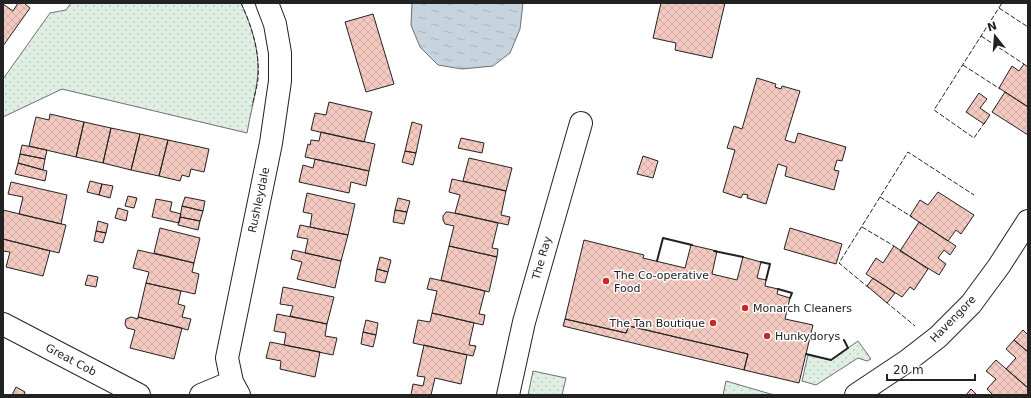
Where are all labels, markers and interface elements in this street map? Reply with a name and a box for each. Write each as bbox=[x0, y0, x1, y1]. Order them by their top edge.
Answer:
north arrow bbox=[975, 16, 1015, 56]
text: N bbox=[986, 19, 999, 34]
street label: Rushleydale bbox=[246, 166, 272, 234]
street label: The Ray bbox=[529, 234, 555, 282]
place label: The Co-operative Food bbox=[613, 269, 709, 295]
marker: The Co-operative Food bbox=[601, 276, 611, 286]
street label: Havengore bbox=[927, 293, 979, 345]
place label: Monarch Cleaners bbox=[753, 302, 852, 315]
marker: Monarch Cleaners bbox=[740, 303, 750, 313]
place label: The Tan Boutique bbox=[609, 317, 705, 330]
marker: The Tan Boutique bbox=[708, 318, 718, 328]
place label: Hunkydorys bbox=[775, 330, 840, 343]
marker: Hunkydorys bbox=[762, 331, 772, 341]
street label: Great Cob bbox=[43, 341, 99, 379]
scale bar bbox=[887, 356, 975, 382]
text: 20 m bbox=[893, 363, 924, 377]

